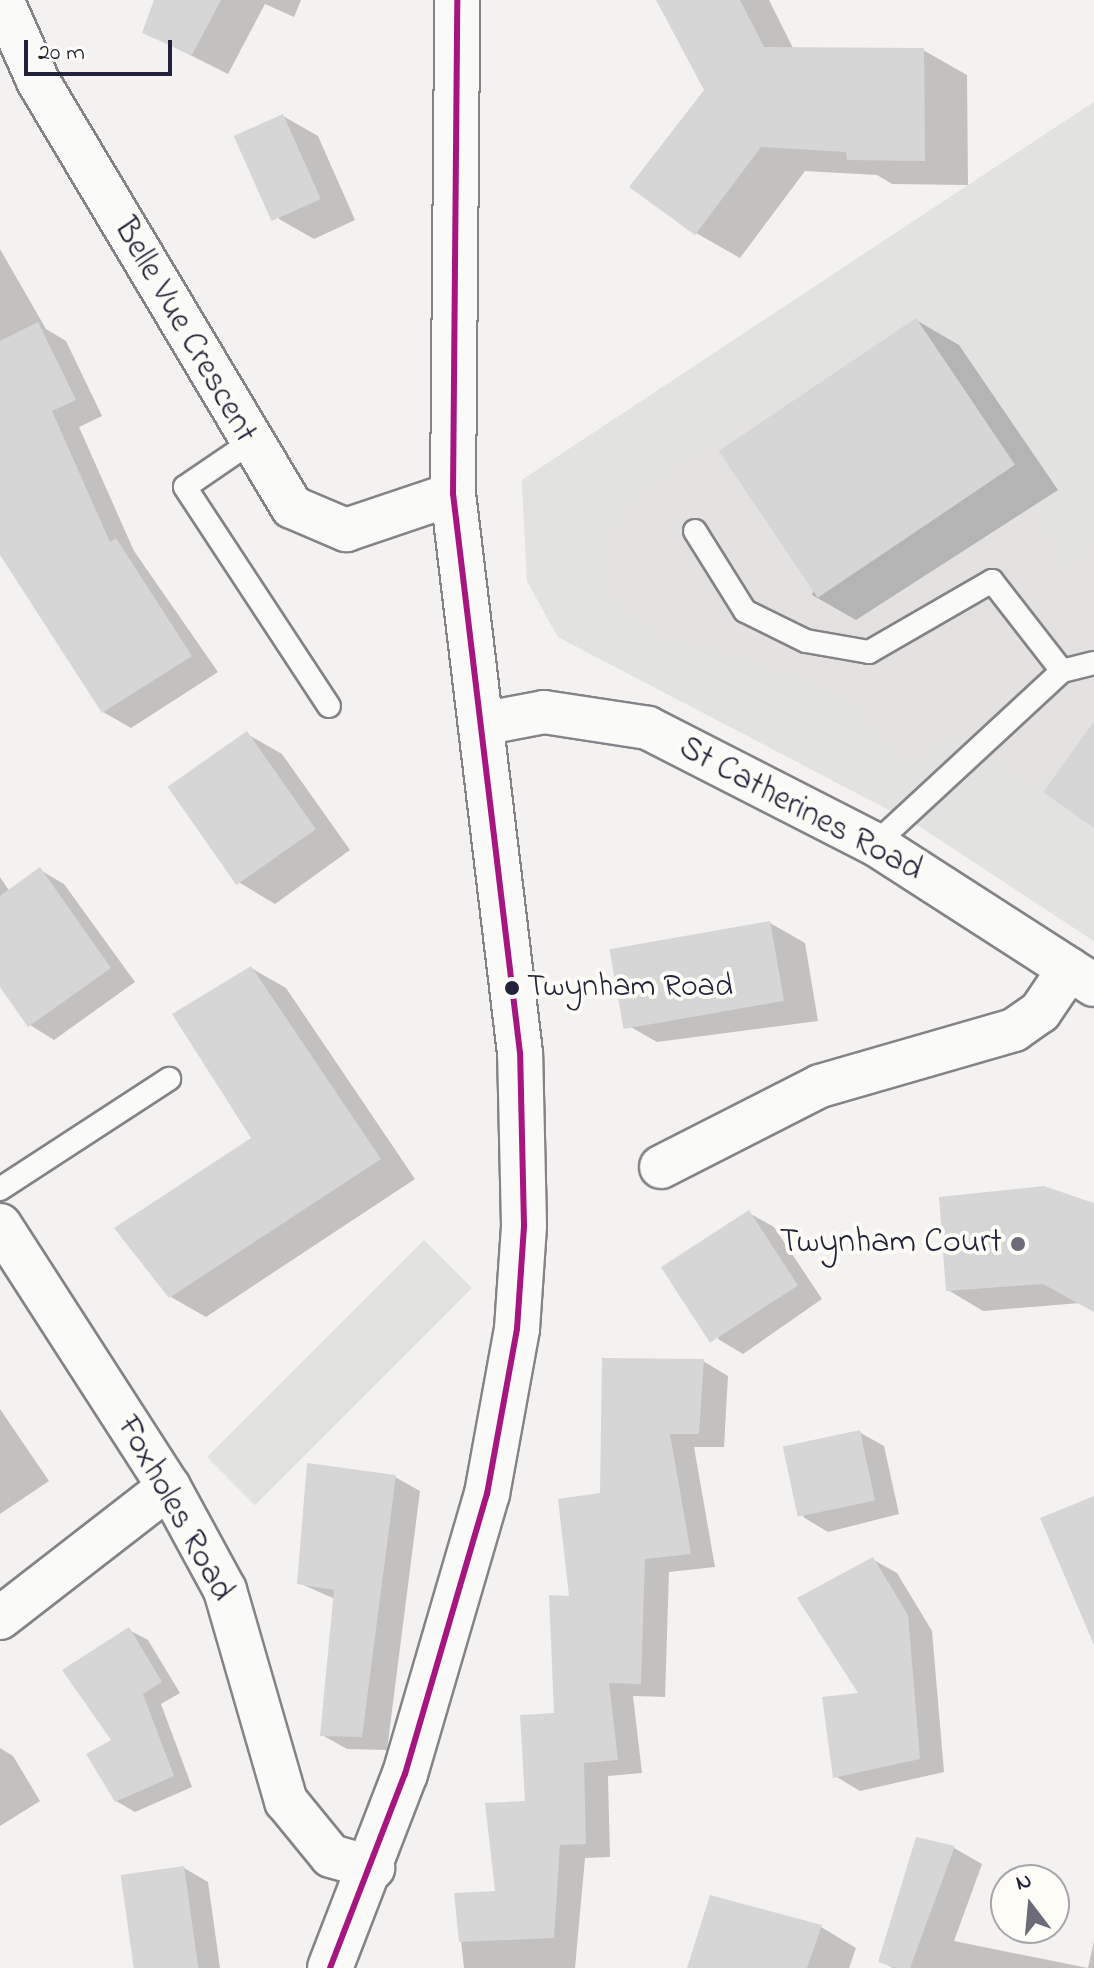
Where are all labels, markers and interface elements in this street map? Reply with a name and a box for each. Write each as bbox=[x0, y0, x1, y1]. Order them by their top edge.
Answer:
scale bar bbox=[28, 24, 176, 74]
text: 20 m bbox=[38, 36, 85, 71]
street label: Belle Vue Crescent bbox=[103, 211, 265, 451]
street label: St Catherines Road bbox=[671, 729, 929, 891]
place label: Twynham Road bbox=[527, 969, 733, 1007]
marker: Twynham Road bbox=[504, 980, 520, 996]
place label: Twynham Court bbox=[780, 1224, 1002, 1264]
marker: Twynham Court bbox=[1009, 1235, 1027, 1253]
street label: Foxholes Road bbox=[106, 1409, 242, 1609]
north arrow bbox=[990, 1864, 1070, 1944]
text: N bbox=[1012, 1865, 1035, 1900]

